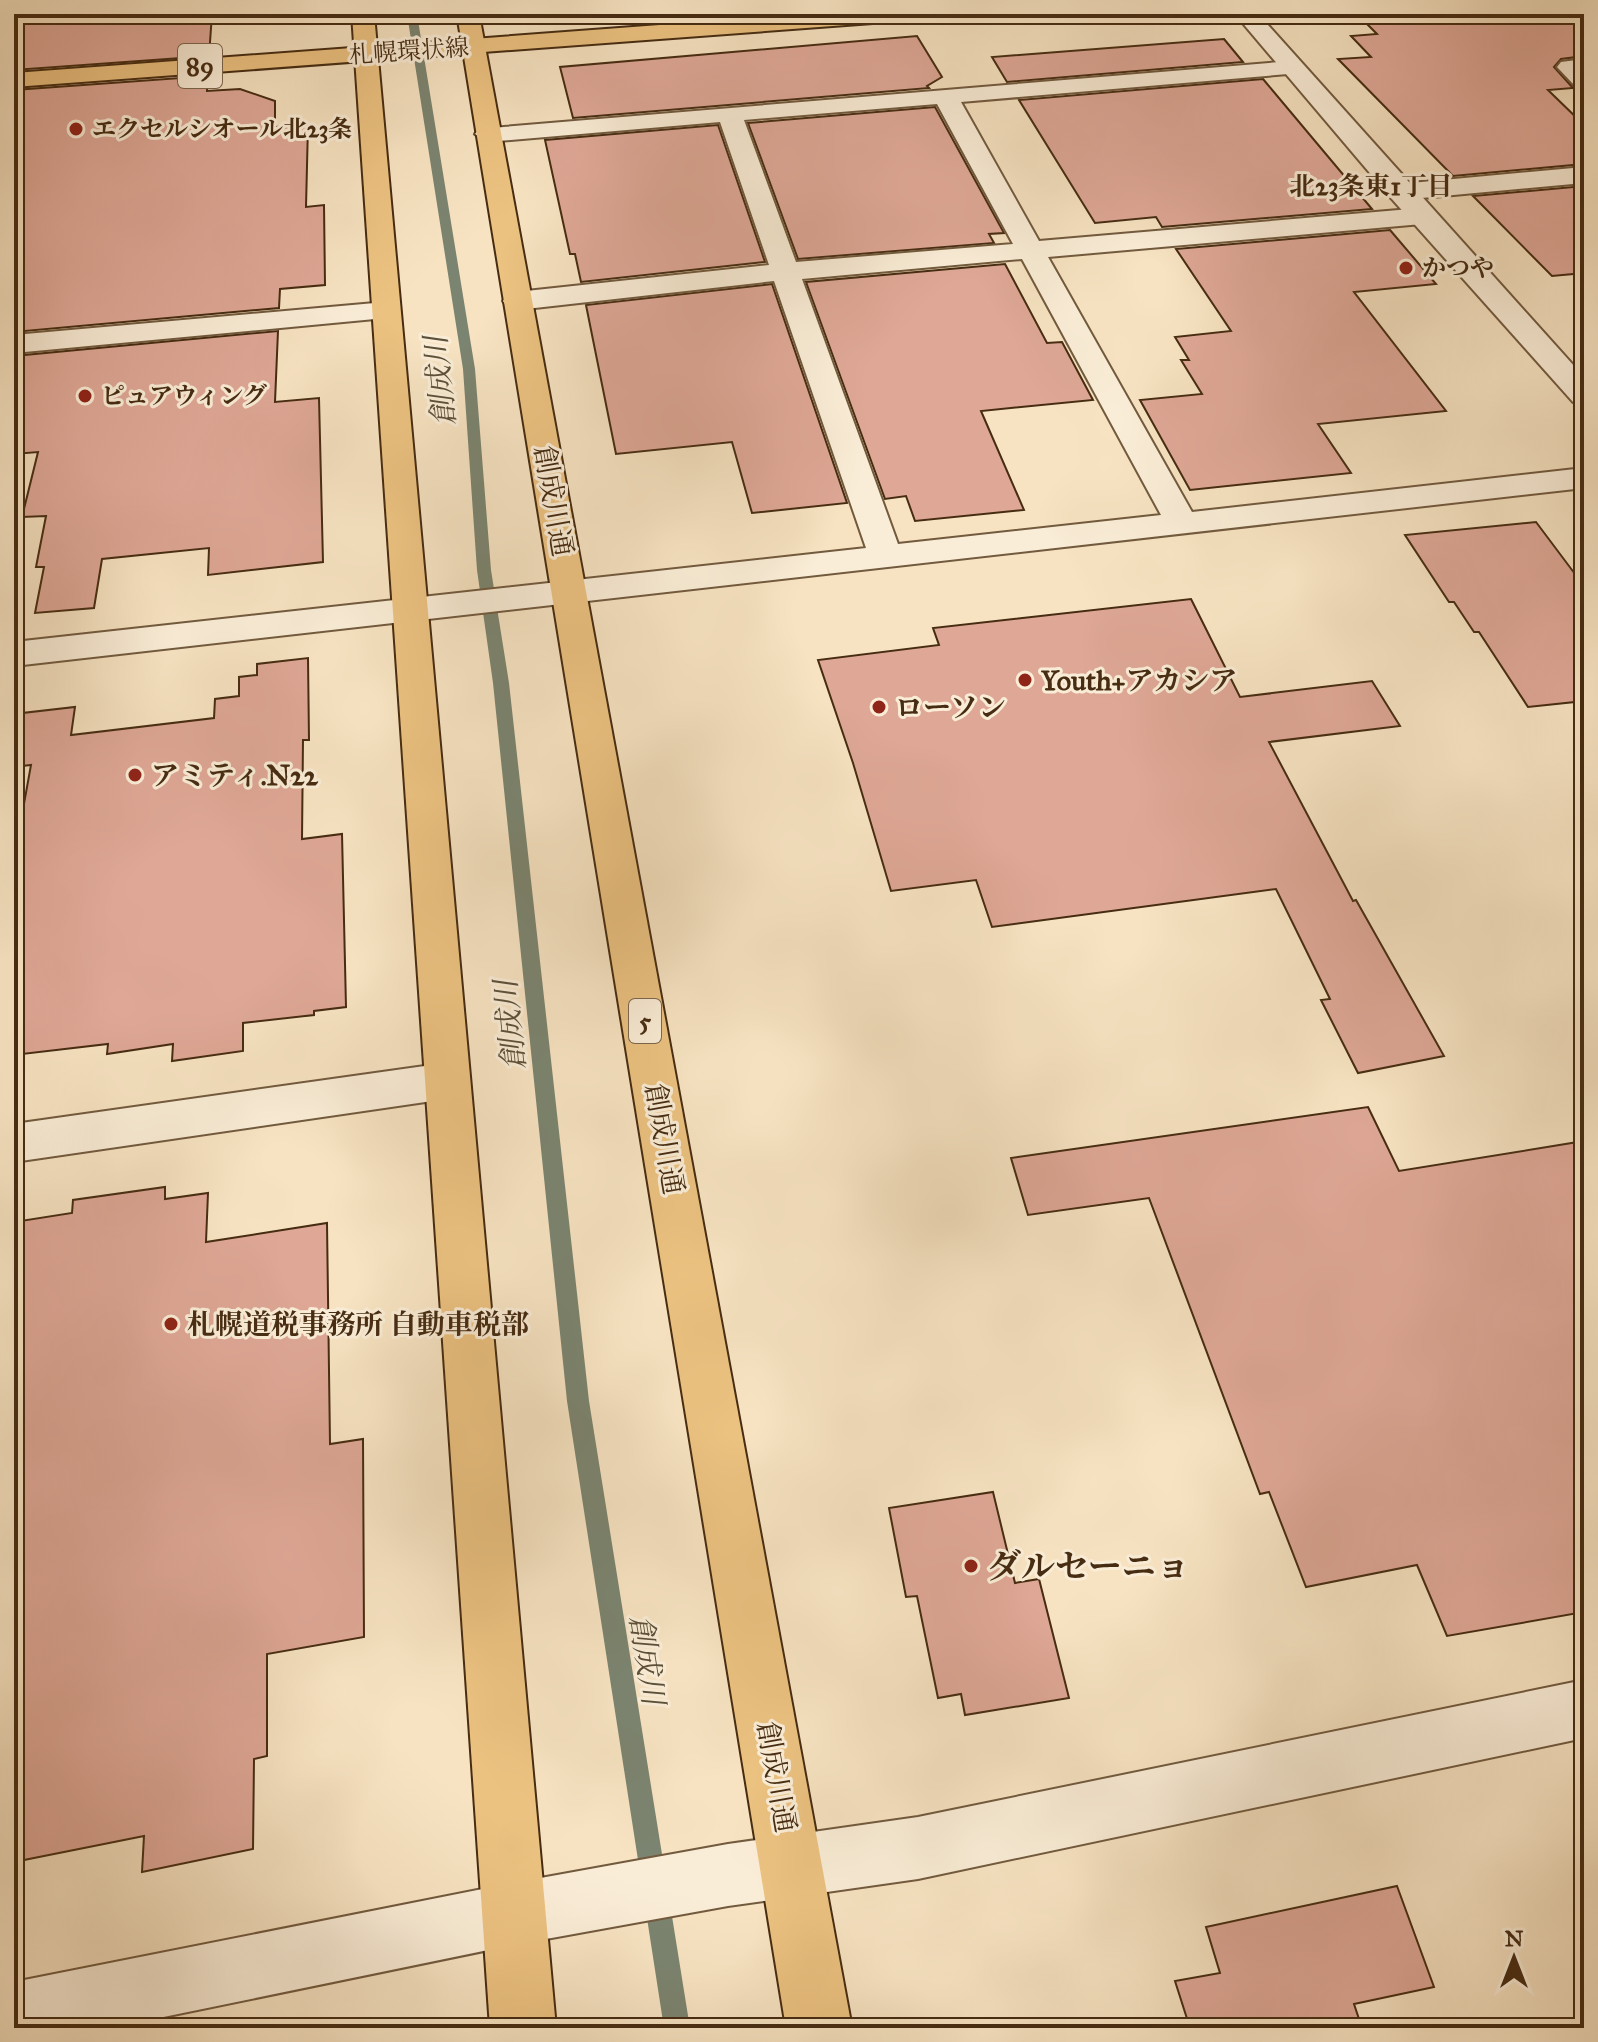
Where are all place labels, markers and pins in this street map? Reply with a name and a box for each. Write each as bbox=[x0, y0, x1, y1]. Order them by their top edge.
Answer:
place label: エクセルシオール北23条 bbox=[92, 114, 352, 144]
marker: エクセルシオール北23条 bbox=[67, 120, 85, 138]
place label: かつや bbox=[1422, 253, 1494, 283]
marker: かつや bbox=[1397, 259, 1415, 277]
place label: ピュアウィング bbox=[101, 381, 267, 411]
marker: ピュアウィング bbox=[76, 387, 94, 405]
place label: Youth+アカシア bbox=[1040, 663, 1237, 698]
marker: Youth+アカシア bbox=[1016, 671, 1034, 689]
place label: ローソン bbox=[895, 690, 1006, 725]
marker: ローソン bbox=[870, 698, 888, 716]
place label: アミティ.N22 bbox=[151, 758, 319, 793]
marker: アミティ.N22 bbox=[126, 766, 144, 784]
place label: 札幌道税事務所 自動車税部 bbox=[187, 1307, 529, 1342]
marker: 札幌道税事務所 自動車税部 bbox=[162, 1315, 180, 1333]
place label: ダルセーニョ bbox=[987, 1546, 1190, 1587]
marker: ダルセーニョ bbox=[962, 1557, 980, 1575]

